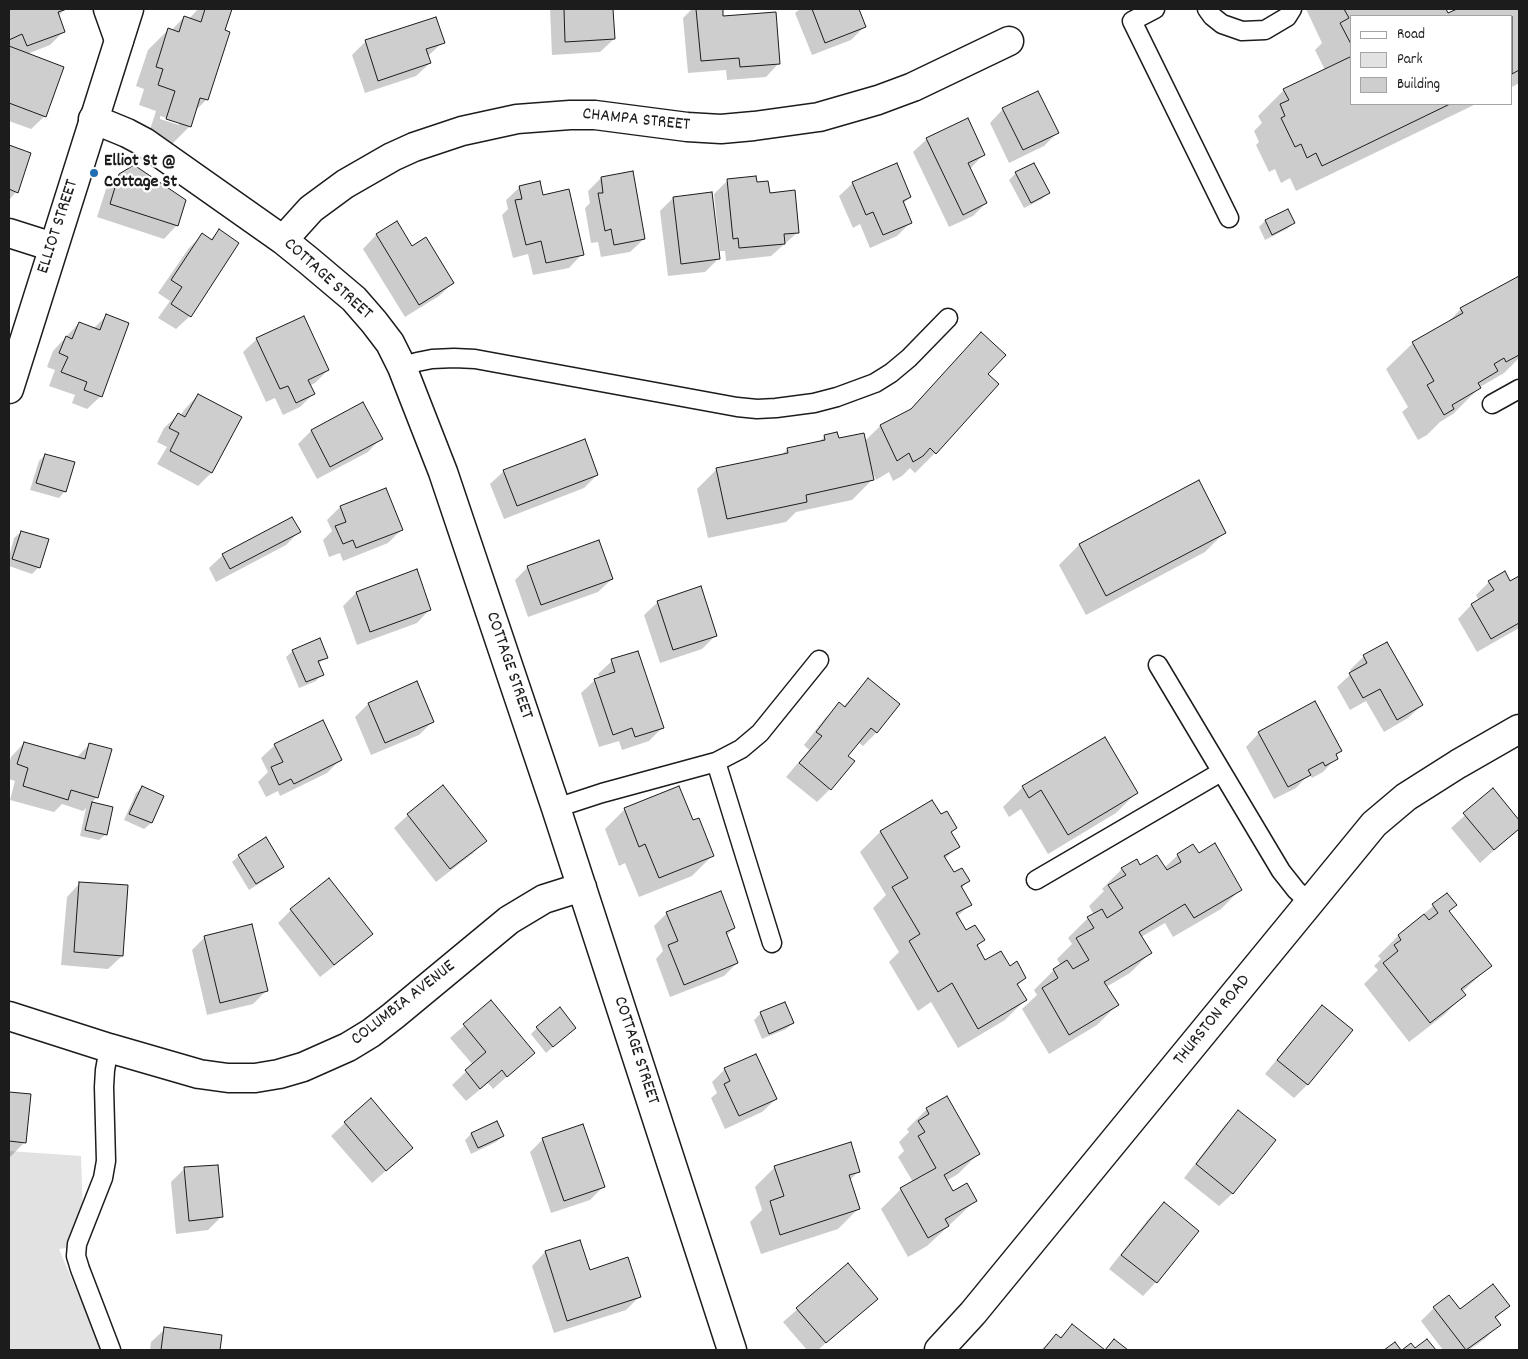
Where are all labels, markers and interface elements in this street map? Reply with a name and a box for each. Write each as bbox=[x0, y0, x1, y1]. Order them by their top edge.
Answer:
legend bbox=[1350, 15, 1513, 105]
text: Road bbox=[1397, 24, 1425, 46]
text: Park bbox=[1397, 49, 1423, 71]
text: Building bbox=[1397, 74, 1440, 96]
street label: CHAMPA STREET bbox=[581, 105, 691, 137]
place label: Elliot St @ Cottage St bbox=[104, 152, 177, 194]
marker: Elliot St @ Cottage St bbox=[88, 167, 100, 179]
street label: ELLIOT STREET bbox=[34, 177, 84, 277]
street label: COTTAGE STREET bbox=[278, 234, 376, 326]
street label: COTTAGE STREET bbox=[480, 609, 536, 723]
street label: COLUMBIA AVENUE bbox=[348, 957, 460, 1051]
street label: THURSTON ROAD bbox=[1170, 971, 1256, 1071]
street label: COTTAGE STREET bbox=[607, 994, 663, 1108]

